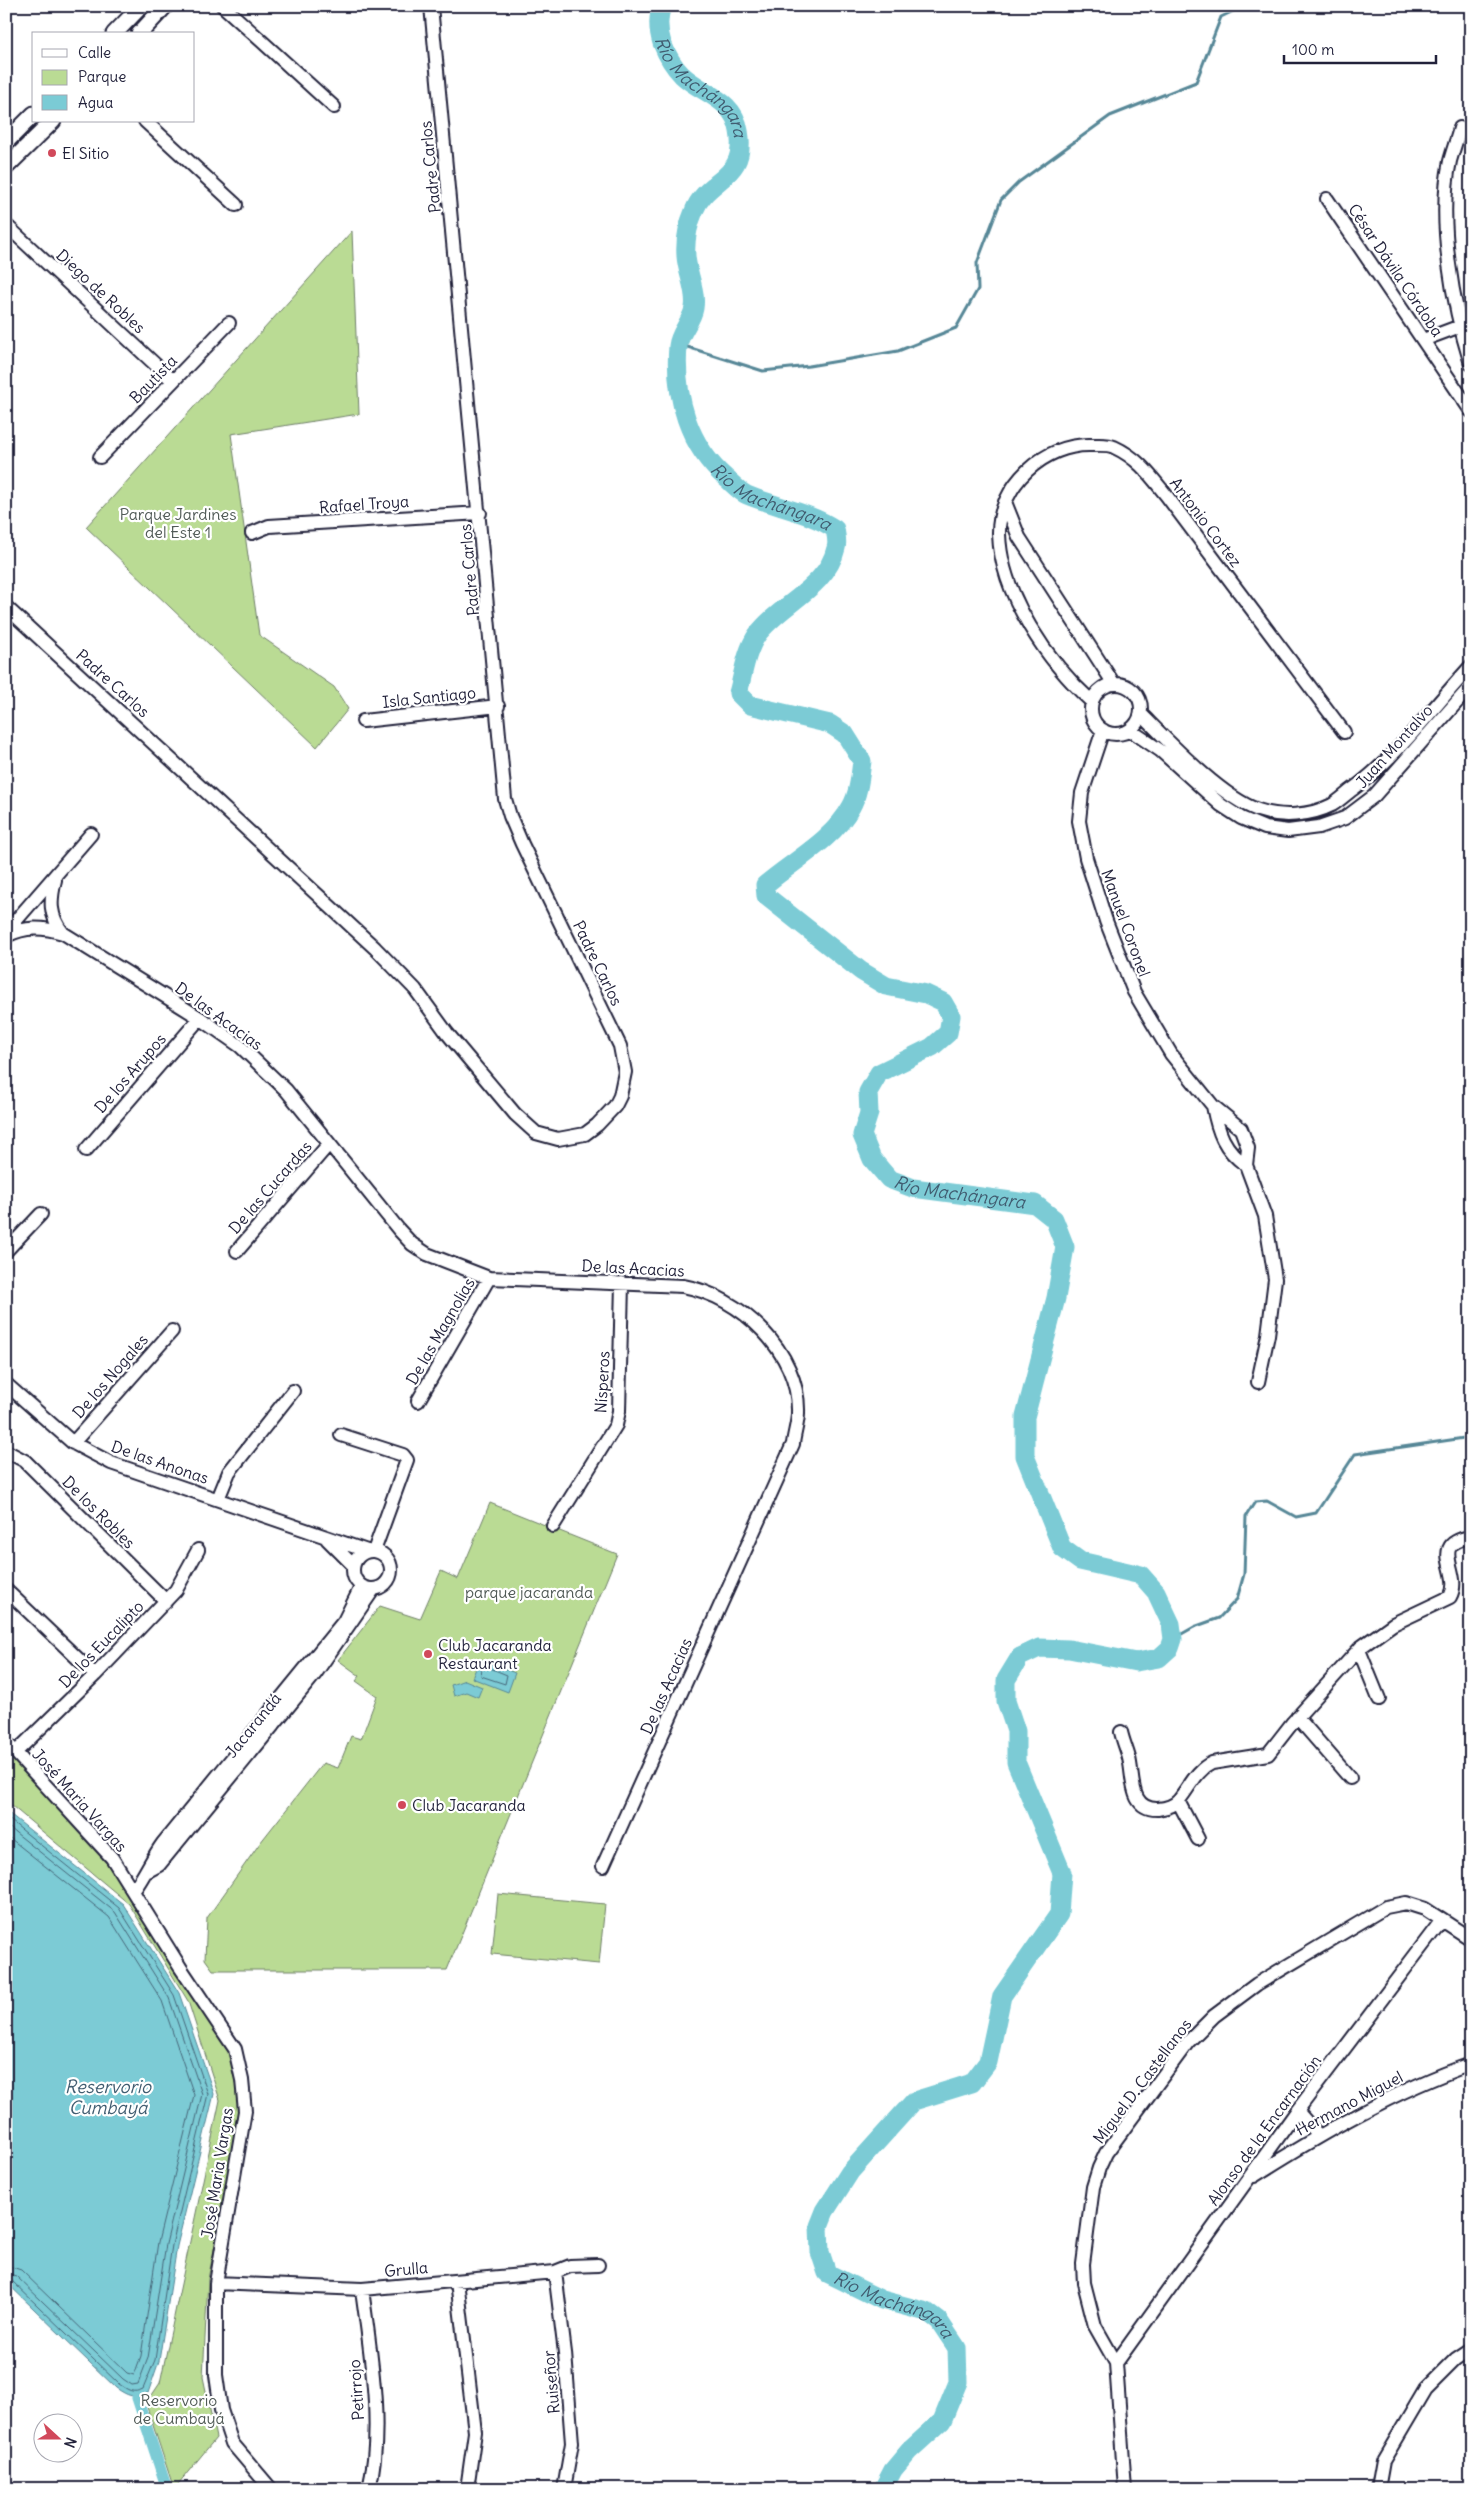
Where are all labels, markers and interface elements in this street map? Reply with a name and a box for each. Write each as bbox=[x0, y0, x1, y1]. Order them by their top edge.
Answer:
legend bbox=[32, 32, 195, 122]
scale bar bbox=[1284, 32, 1437, 64]
water label: Río Machángara bbox=[650, 34, 752, 141]
text: 100 m bbox=[1292, 40, 1334, 59]
text: Calle bbox=[78, 43, 111, 62]
text: Parque bbox=[78, 67, 126, 86]
text: Agua bbox=[78, 93, 114, 112]
street label: Padre Carlos bbox=[415, 120, 445, 214]
place label: El Sitio bbox=[62, 143, 109, 163]
marker: El Sitio bbox=[46, 147, 58, 159]
street label: César Dávila Córdoba bbox=[1344, 200, 1448, 340]
street label: Diego de Robles bbox=[52, 245, 150, 337]
street label: Bautista bbox=[125, 351, 181, 407]
water label: Río Machángara bbox=[706, 458, 837, 536]
street label: Antonio Cortez bbox=[1166, 473, 1246, 571]
street label: Rafael Troya bbox=[318, 491, 410, 517]
park label: Parque Jardines del Este 1 bbox=[119, 504, 237, 542]
street label: Padre Carlos bbox=[455, 523, 483, 617]
street label: Padre Carlos bbox=[72, 645, 154, 721]
street label: Isla Santiago bbox=[381, 682, 477, 712]
street label: Juan Montalvo bbox=[1351, 700, 1437, 792]
street label: Manuel Coronel bbox=[1097, 867, 1155, 979]
street label: Padre Carlos bbox=[569, 917, 627, 1009]
street label: De las Acacias bbox=[171, 978, 267, 1054]
street label: De los Arupos bbox=[90, 1029, 170, 1117]
street label: De las Cucardas bbox=[224, 1136, 316, 1238]
water label: Río Machángara bbox=[891, 1170, 1028, 1214]
street label: De las Acacias bbox=[581, 1255, 685, 1281]
street label: De las Magnolias bbox=[401, 1274, 479, 1388]
street label: De los Nogales bbox=[68, 1330, 152, 1422]
street label: Nísperos bbox=[590, 1350, 614, 1414]
street label: De las Anonas bbox=[109, 1436, 211, 1488]
street label: De los Robles bbox=[58, 1471, 140, 1553]
park label: parque jacaranda bbox=[465, 1582, 593, 1602]
street label: De los Eucalipto bbox=[54, 1596, 148, 1692]
place label: Club Jacaranda Restaurant bbox=[438, 1635, 552, 1673]
street label: De las Acacias bbox=[636, 1635, 696, 1737]
marker: Club Jacaranda Restaurant bbox=[422, 1648, 434, 1660]
street label: Jacarandá bbox=[221, 1689, 285, 1761]
street label: José Maria Vargas bbox=[28, 1744, 132, 1856]
place label: Club Jacaranda bbox=[412, 1795, 526, 1815]
marker: Club Jacaranda bbox=[396, 1799, 408, 1811]
street label: Miguel D. Castellanos bbox=[1088, 2015, 1196, 2147]
street label: Alonso de la Encarnación bbox=[1203, 2051, 1325, 2209]
street label: Hermano Miguel bbox=[1292, 2066, 1406, 2140]
water label: Reservorio Cumbayá bbox=[65, 2075, 152, 2119]
street label: José Maria Vargas bbox=[197, 2106, 237, 2240]
street label: Grulla bbox=[383, 2257, 429, 2281]
water label: Río Machángara bbox=[830, 2266, 960, 2344]
street label: Ruiseñor bbox=[538, 2349, 564, 2415]
street label: Petirrojo bbox=[344, 2359, 368, 2421]
park label: Reservorio de Cumbayá bbox=[133, 2390, 225, 2428]
north arrow bbox=[32, 2412, 82, 2462]
text: N bbox=[60, 2435, 80, 2450]

